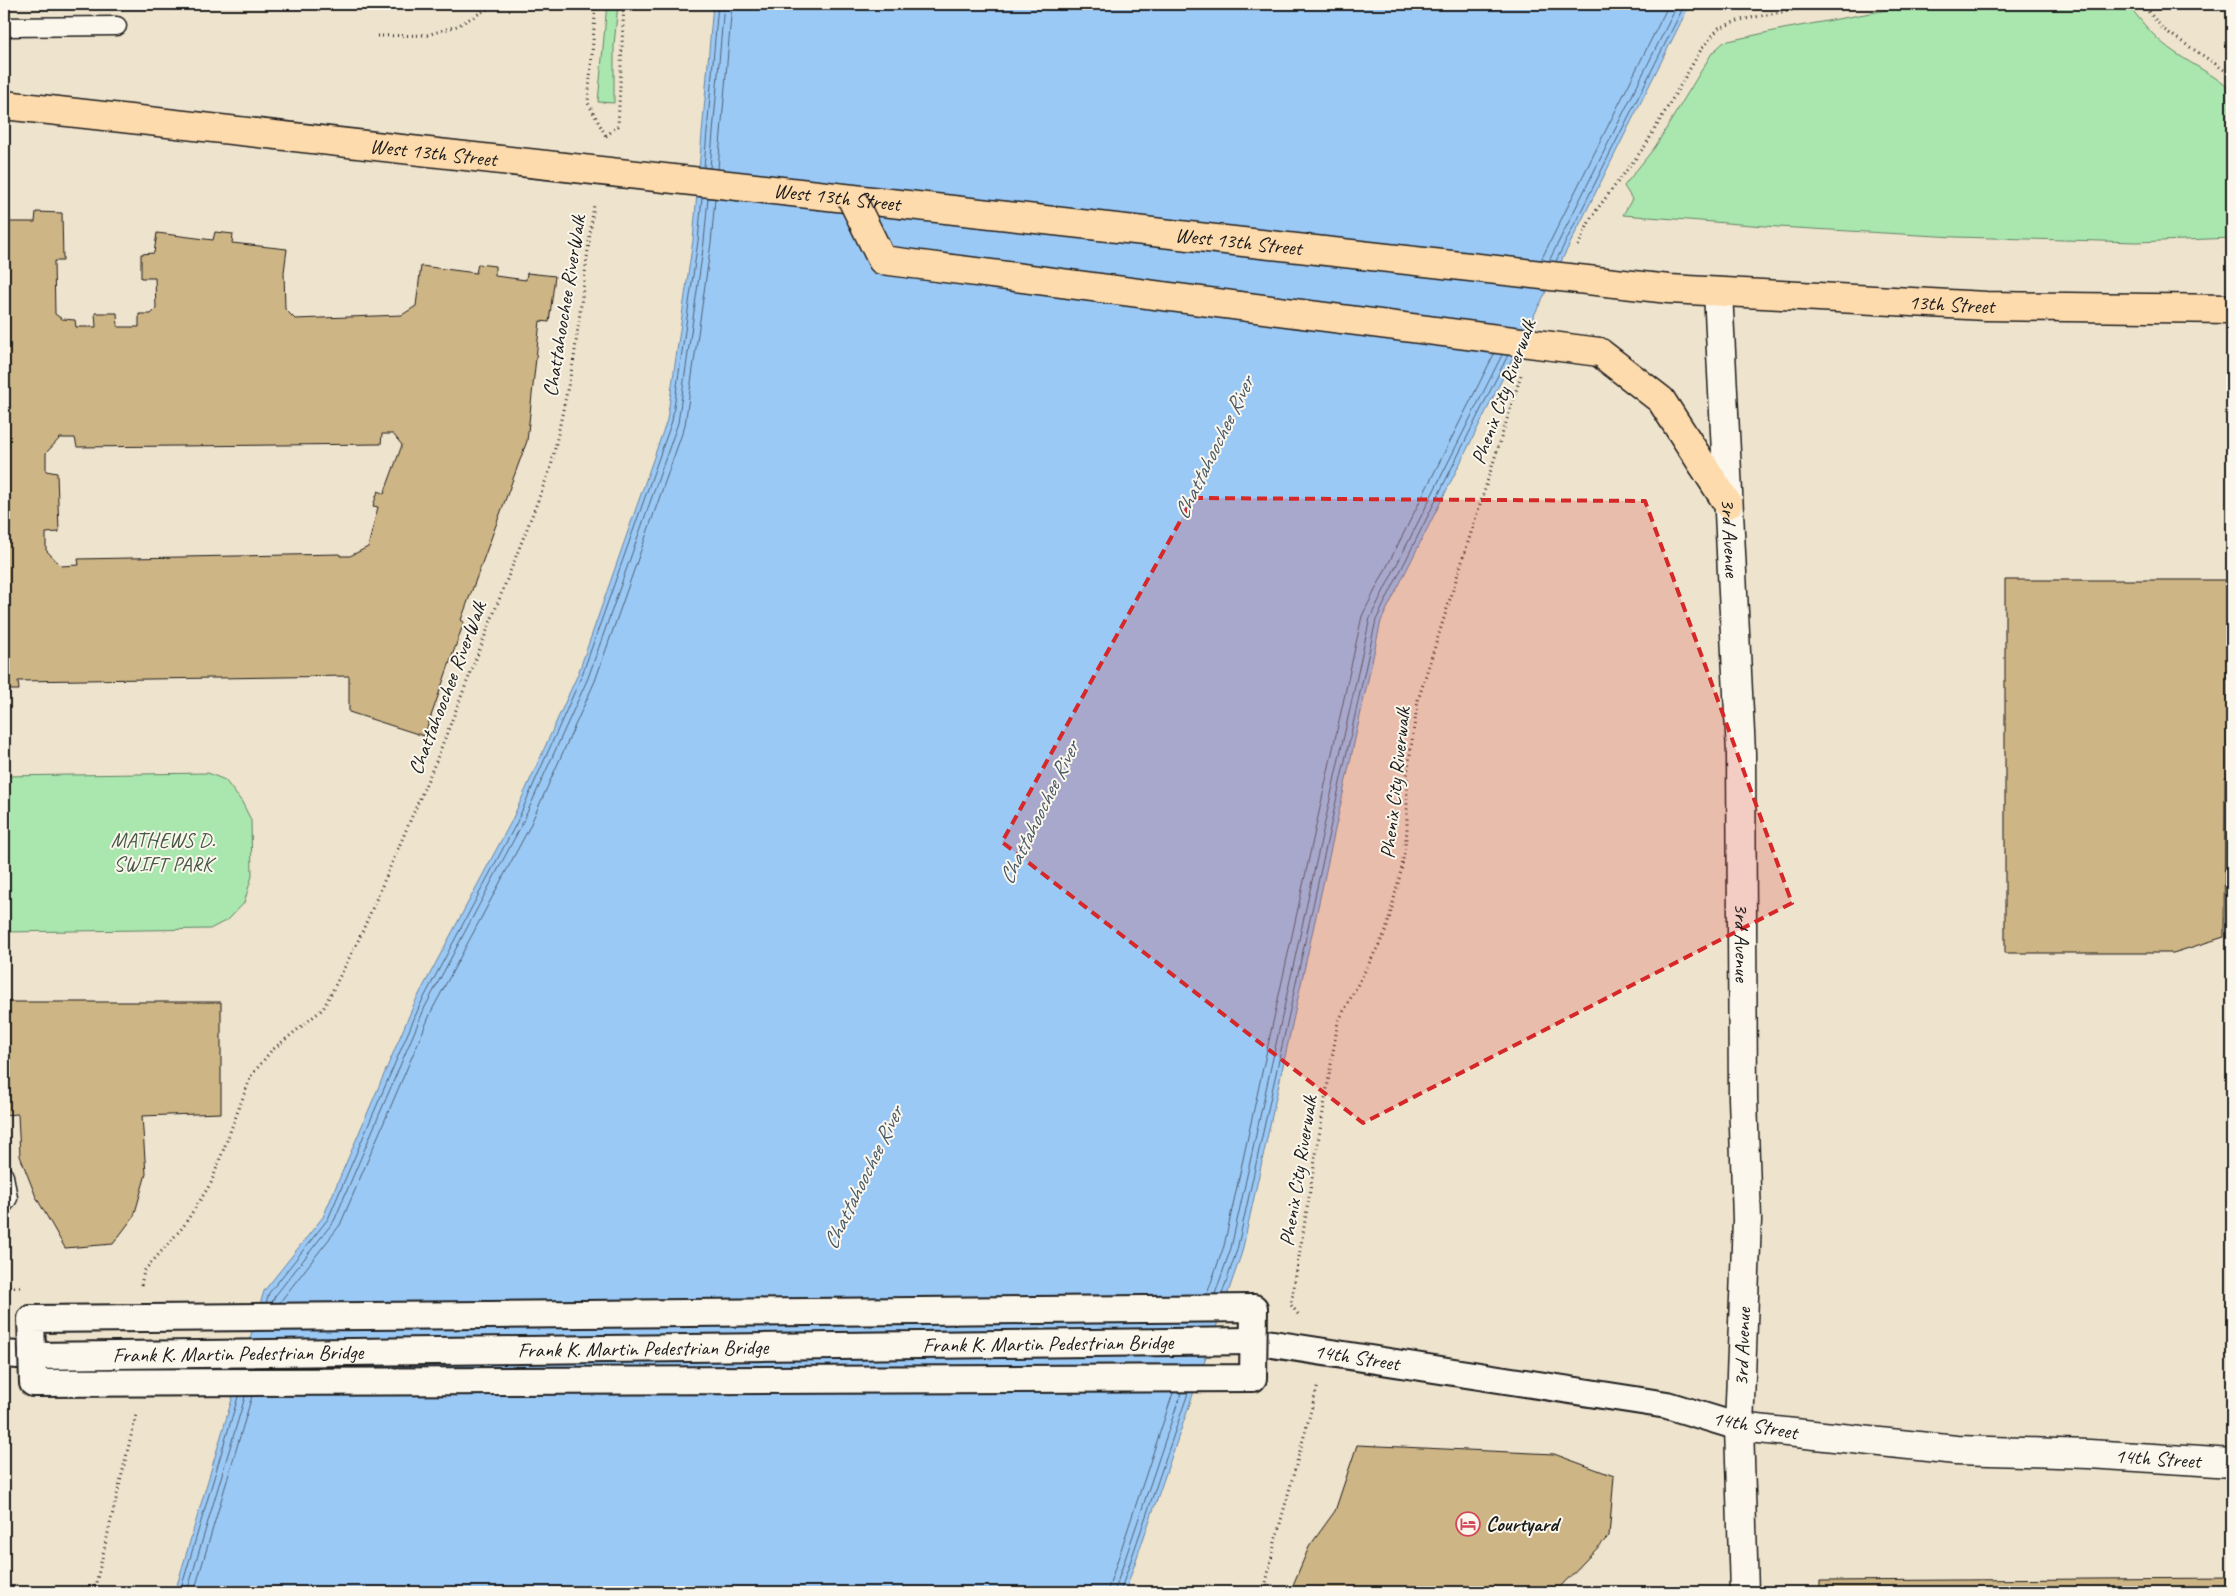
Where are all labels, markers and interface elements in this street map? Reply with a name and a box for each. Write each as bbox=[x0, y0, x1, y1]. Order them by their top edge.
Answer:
street label: West 13th Street bbox=[369, 133, 500, 173]
street label: West 13th Street bbox=[772, 177, 904, 217]
street label: Chattahoochee RiverWalk bbox=[537, 211, 592, 398]
street label: West 13th Street bbox=[1174, 222, 1305, 262]
street label: 13th Street bbox=[1908, 289, 1997, 319]
street label: Phenix City Riverwalk bbox=[1465, 314, 1542, 468]
water label: Chattahoochee River bbox=[1167, 369, 1262, 524]
street label: 3rd Avenue bbox=[1715, 498, 1745, 579]
street label: Chattahoochee RiverWalk bbox=[402, 596, 493, 778]
street label: Phenix City Riverwalk bbox=[1374, 704, 1416, 860]
water label: Chattahoochee River bbox=[992, 734, 1087, 889]
park label: MATHEWS D. SWIFT PARK bbox=[111, 827, 217, 877]
street label: 3rd Avenue bbox=[1729, 903, 1755, 983]
street label: Phenix City Riverwalk bbox=[1273, 1092, 1323, 1248]
water label: Chattahoochee River bbox=[816, 1099, 911, 1254]
street label: 3rd Avenue bbox=[1728, 1306, 1756, 1387]
street label: Frank K. Martin Pedestrian Bridge bbox=[922, 1329, 1175, 1358]
street label: Frank K. Martin Pedestrian Bridge bbox=[517, 1334, 770, 1363]
street label: 14th Street bbox=[1312, 1338, 1403, 1377]
street label: Frank K. Martin Pedestrian Bridge bbox=[113, 1339, 365, 1368]
street label: 14th Street bbox=[1710, 1405, 1802, 1446]
street label: 14th Street bbox=[2114, 1443, 2203, 1474]
hotel icon: Courtyard bbox=[1455, 1511, 1481, 1537]
place label: Courtyard bbox=[1486, 1511, 1561, 1537]

